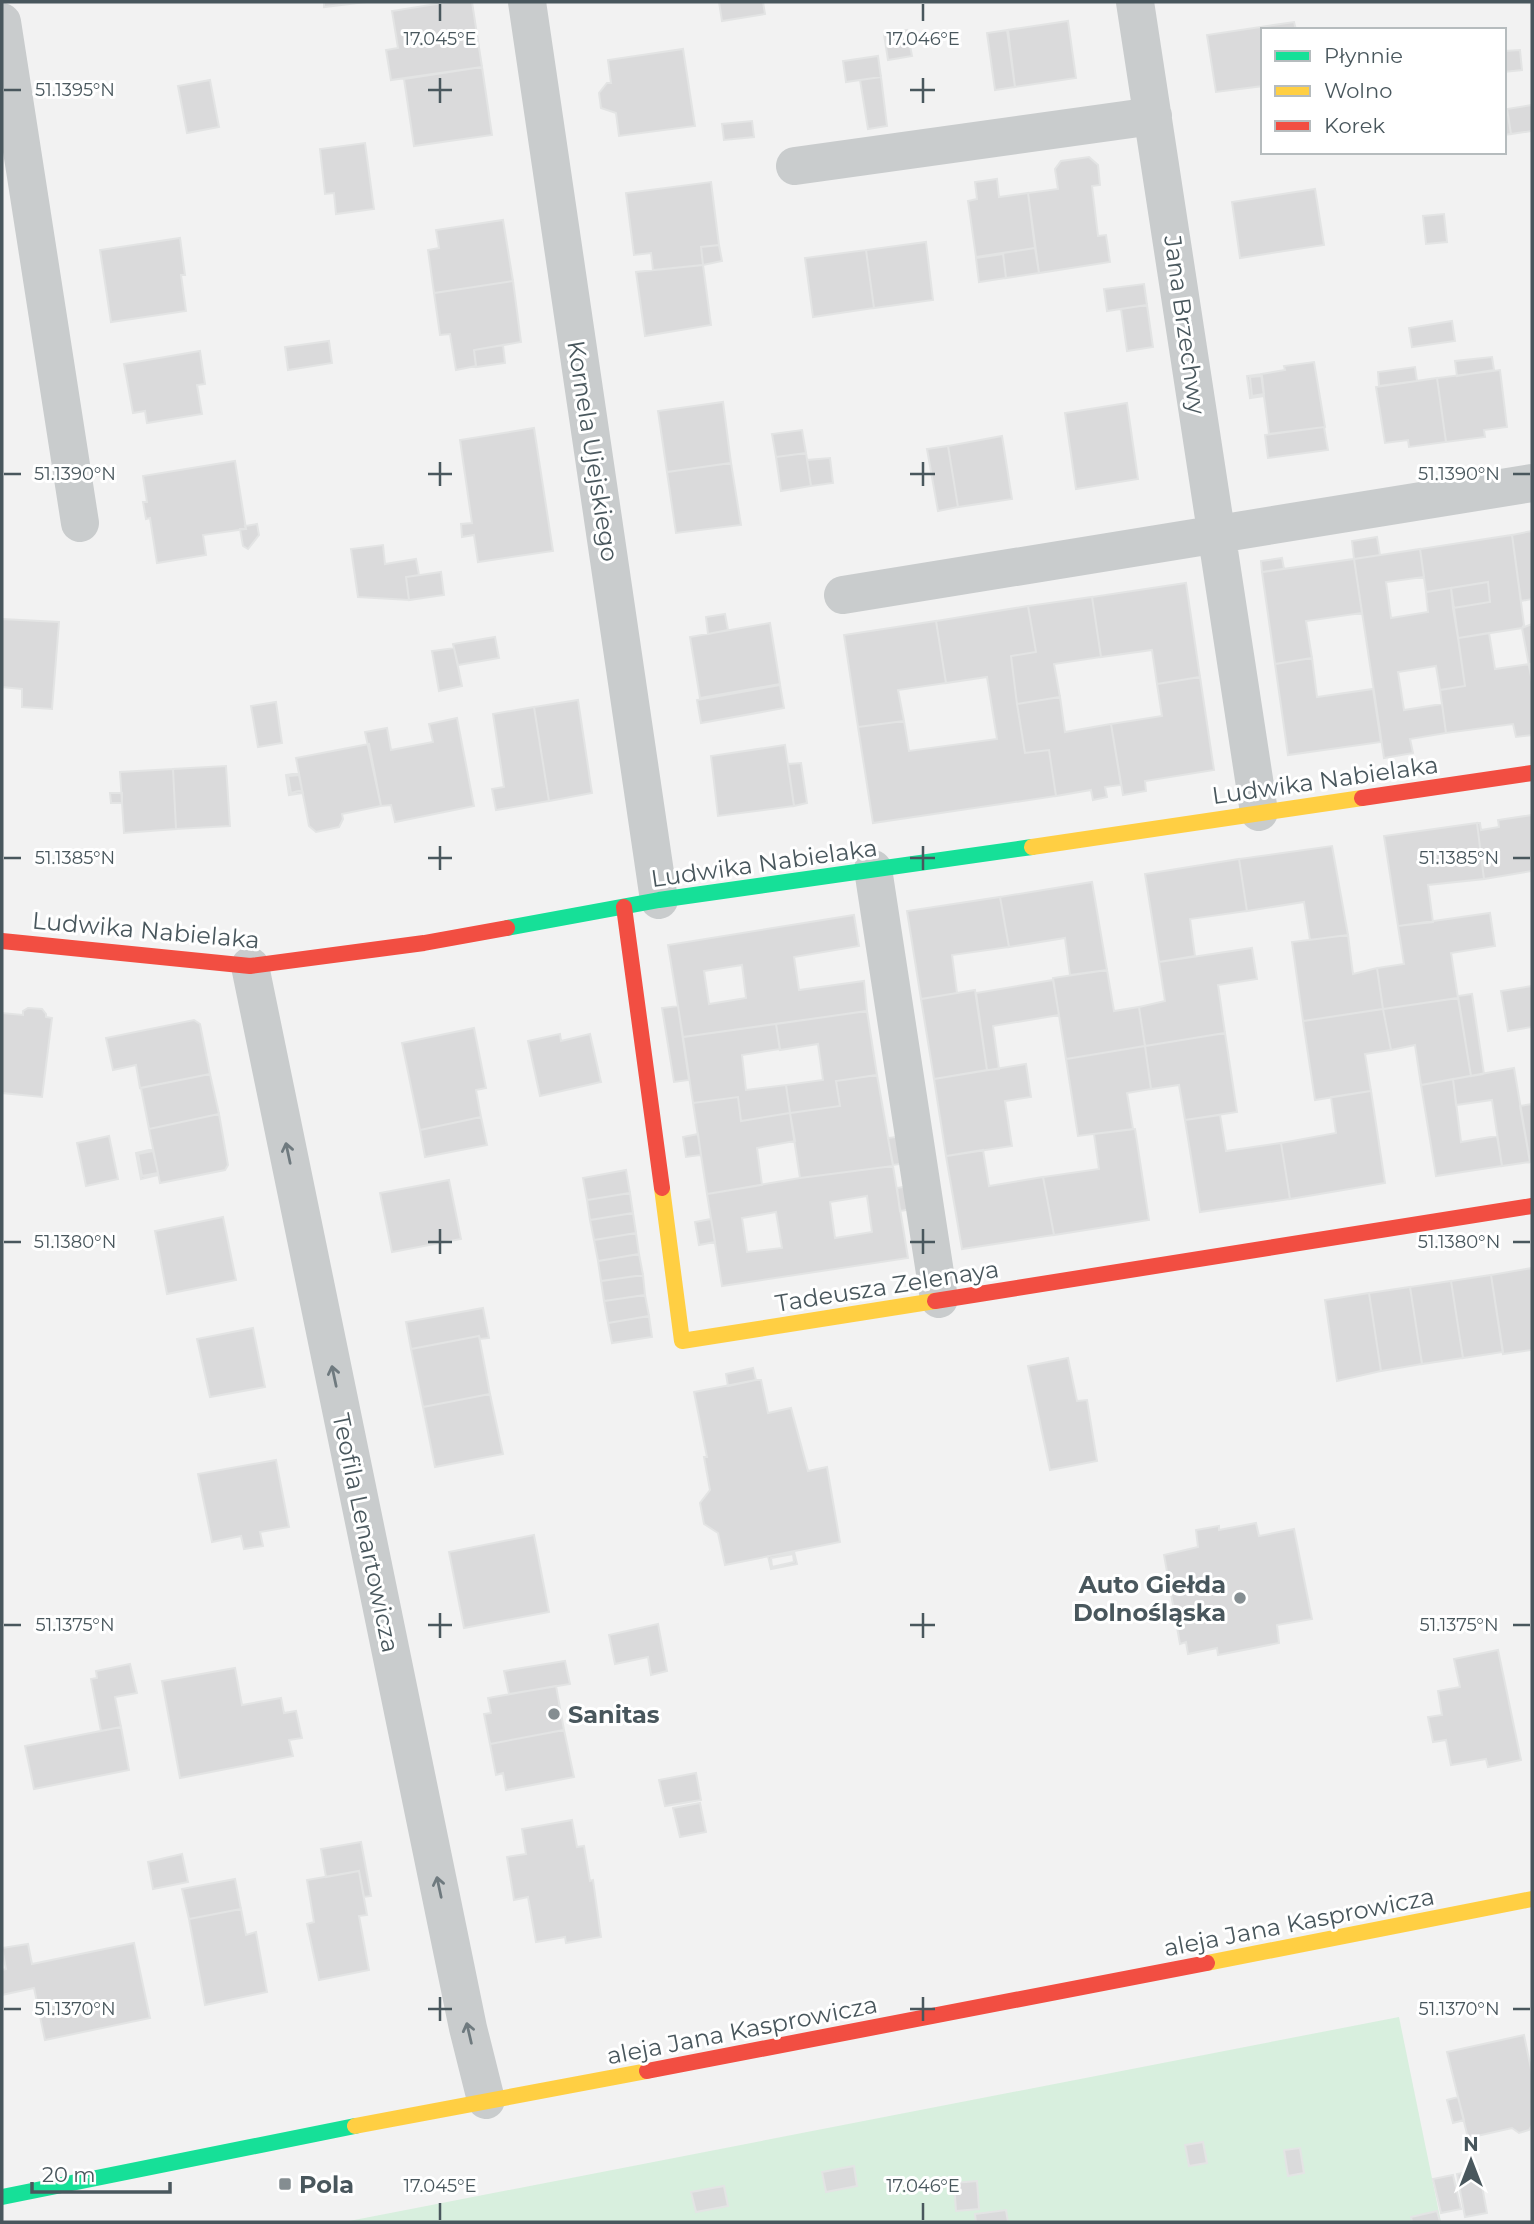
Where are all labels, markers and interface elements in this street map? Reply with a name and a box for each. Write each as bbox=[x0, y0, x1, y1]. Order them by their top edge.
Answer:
text: 17.045°E bbox=[403, 28, 477, 50]
text: 17.046°E bbox=[886, 28, 960, 50]
legend bbox=[1261, 28, 1506, 154]
text: Płynnie bbox=[1324, 43, 1403, 68]
text: Wolno bbox=[1324, 78, 1392, 103]
text: 51.1395°N bbox=[35, 79, 115, 101]
text: Korek bbox=[1324, 113, 1385, 138]
street label: Jana Brzechwy bbox=[1158, 233, 1212, 416]
street label: Kornela Ujejskiego bbox=[561, 338, 625, 564]
text: 51.1390°N bbox=[34, 463, 116, 485]
text: 51.1390°N bbox=[1418, 463, 1500, 485]
street label: Ludwika Nabielaka bbox=[1210, 750, 1440, 810]
street label: Ludwika Nabielaka bbox=[649, 833, 879, 893]
text: 51.1385°N bbox=[35, 847, 115, 869]
text: 51.1385°N bbox=[1419, 847, 1499, 869]
street label: Ludwika Nabielaka bbox=[31, 906, 261, 954]
one-way arrow bbox=[281, 1142, 295, 1165]
text: 51.1380°N bbox=[34, 1231, 116, 1253]
text: 51.1380°N bbox=[1418, 1231, 1500, 1253]
street label: Tadeusza Zelenaya bbox=[773, 1254, 1001, 1318]
one-way arrow bbox=[327, 1365, 340, 1388]
street label: Teofila Lenartowicza bbox=[326, 1411, 406, 1655]
place label: Auto Giełda Dolnośląska bbox=[1073, 1570, 1226, 1627]
marker: Auto Giełda Dolnośląska bbox=[1232, 1590, 1248, 1606]
text: 51.1375°N bbox=[35, 1614, 115, 1636]
text: 51.1375°N bbox=[1419, 1614, 1499, 1636]
place label: Sanitas bbox=[568, 1700, 660, 1729]
marker: Sanitas bbox=[546, 1706, 562, 1722]
one-way arrow bbox=[431, 1876, 445, 1899]
street label: aleja Jana Kasprowicza bbox=[1161, 1882, 1437, 1962]
street label: aleja Jana Kasprowicza bbox=[604, 1990, 880, 2070]
text: 51.1370°N bbox=[34, 1998, 116, 2020]
text: 51.1370°N bbox=[1418, 1998, 1500, 2020]
one-way arrow bbox=[462, 2023, 475, 2045]
north arrow bbox=[1436, 2126, 1506, 2196]
text: N bbox=[1463, 2133, 1479, 2156]
scale bar bbox=[32, 2150, 170, 2194]
text: 20 m bbox=[42, 2162, 96, 2187]
place label: Pola bbox=[299, 2170, 354, 2199]
text: 17.045°E bbox=[403, 2175, 477, 2197]
text: 17.046°E bbox=[886, 2175, 960, 2197]
marker: Pola bbox=[277, 2176, 293, 2192]

